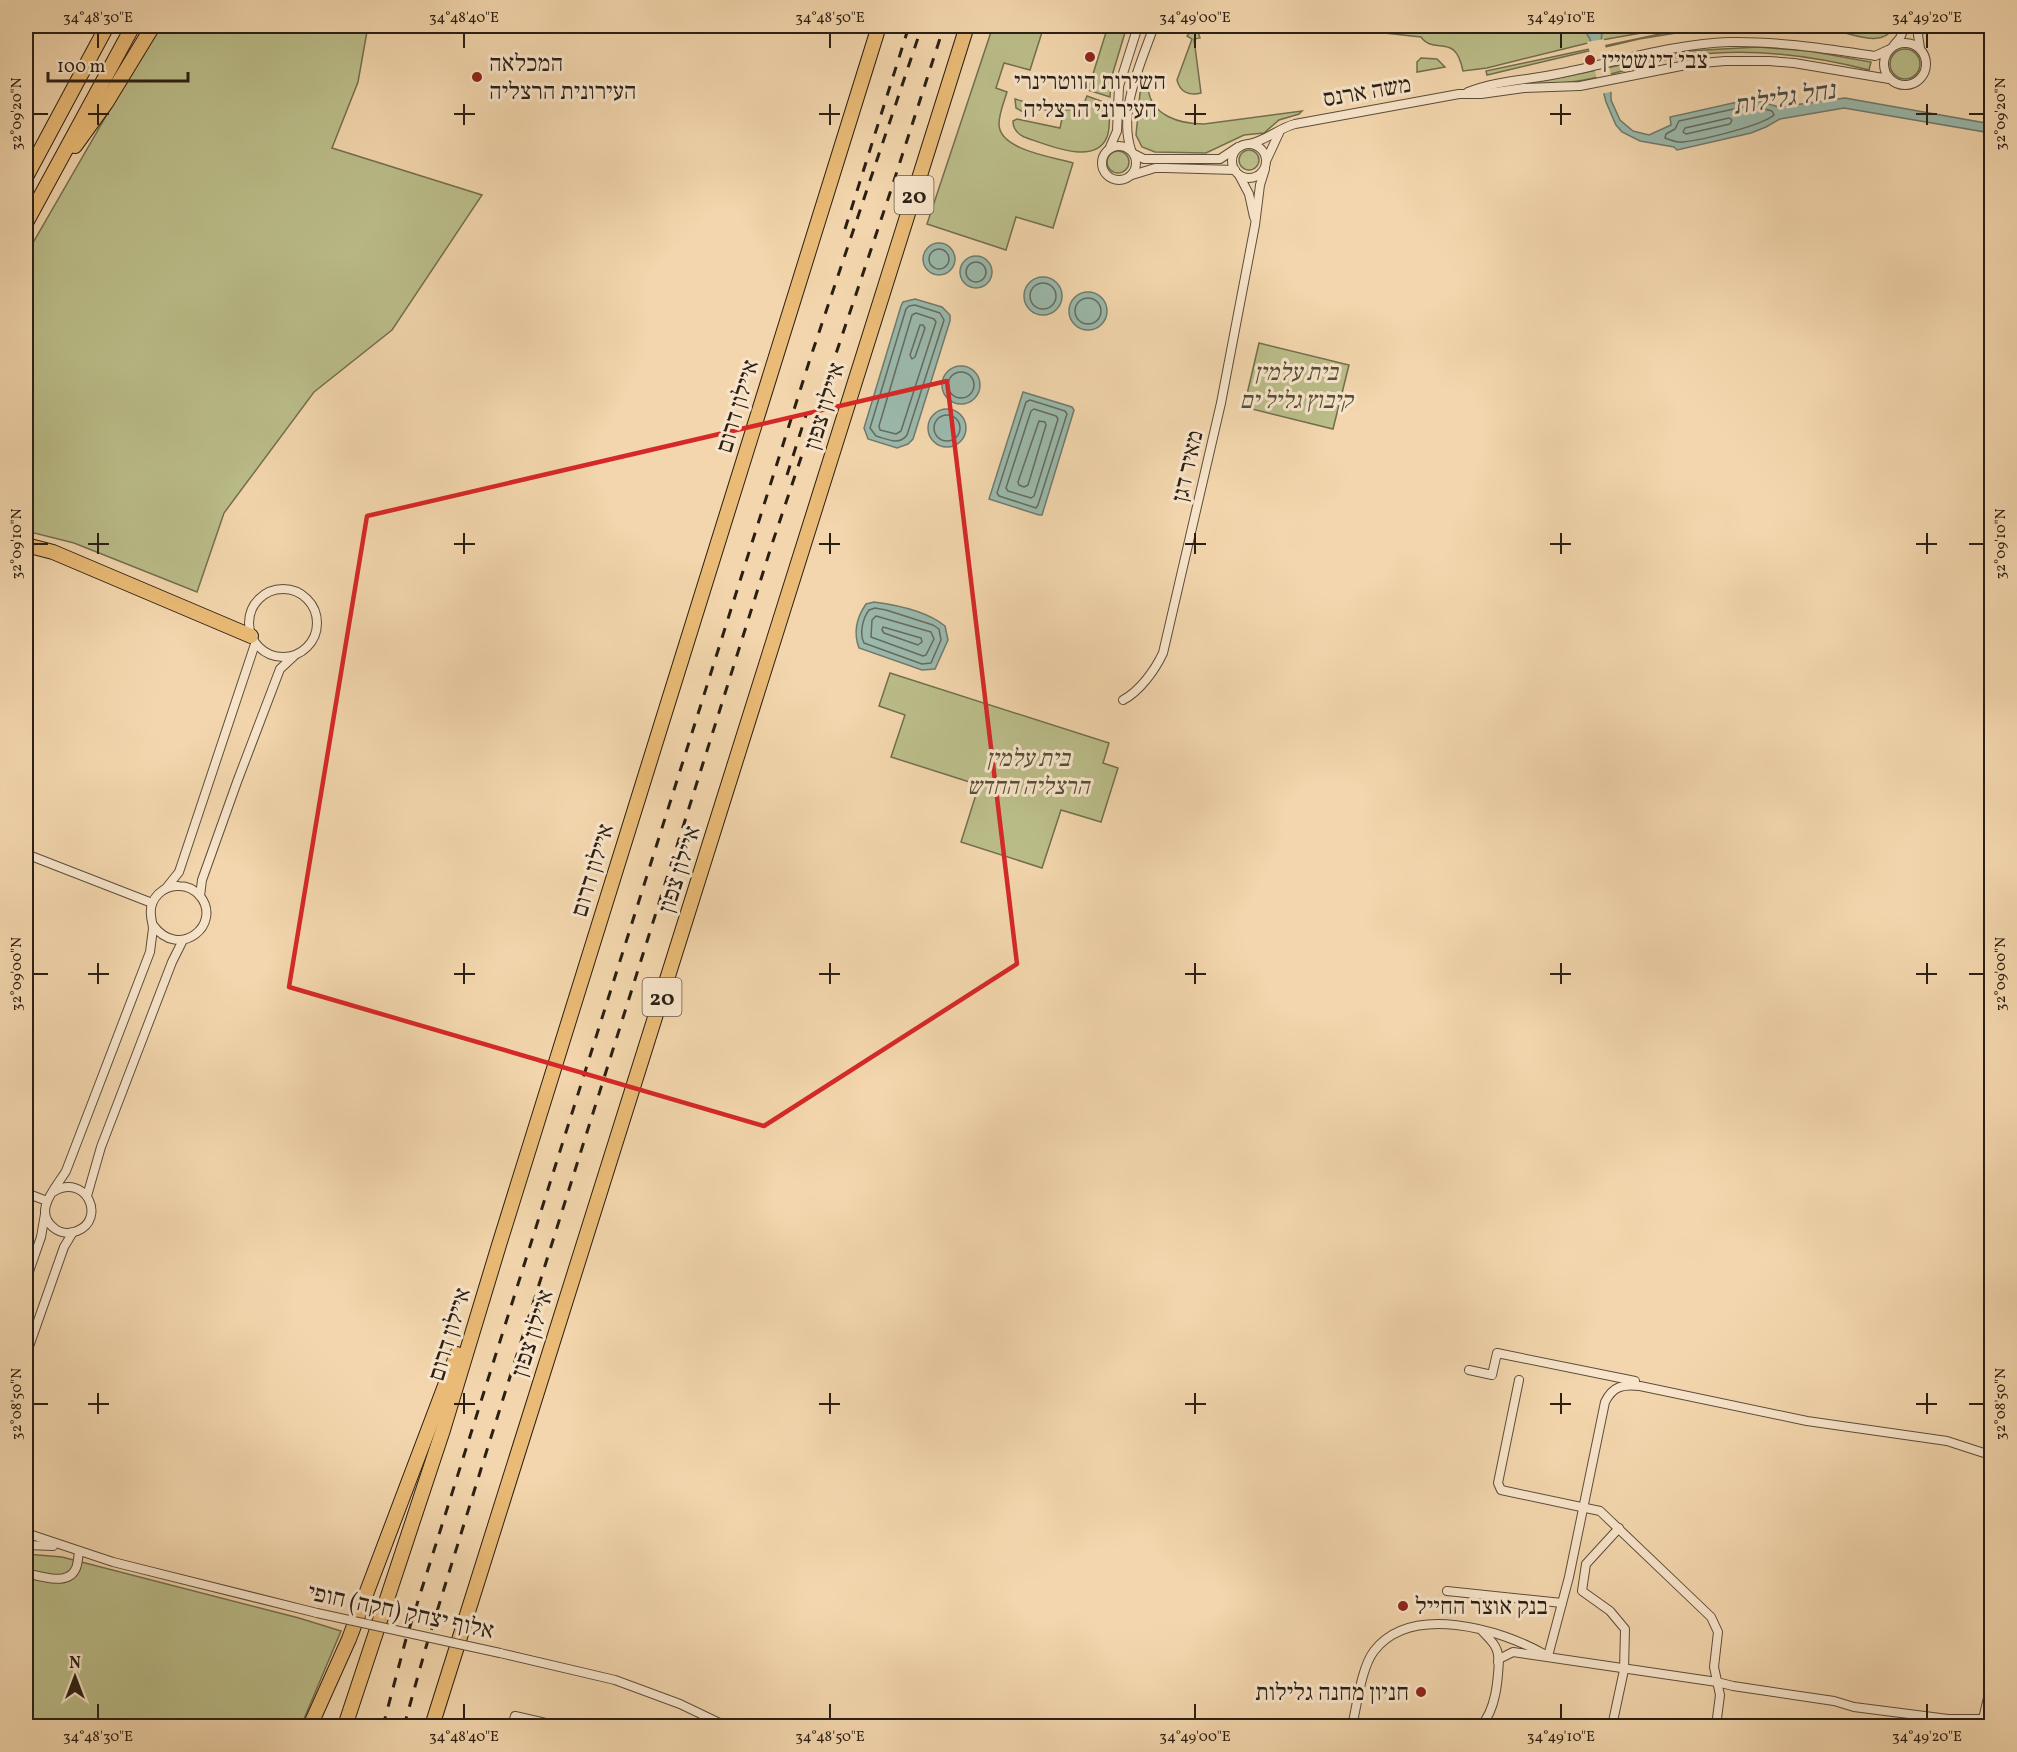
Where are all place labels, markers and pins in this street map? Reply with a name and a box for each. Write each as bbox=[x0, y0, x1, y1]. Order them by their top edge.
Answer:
place label: צבי דינשטיין bbox=[1602, 45, 1708, 79]
place label: המכלאה העירונית הרצליה bbox=[489, 48, 637, 110]
marker: השירות הווטרינרי העירוני הרצליה bbox=[1083, 50, 1097, 64]
marker: צבי דינשטיין bbox=[1583, 53, 1597, 67]
place label: השירות הווטרינרי העירוני הרצליה bbox=[1014, 66, 1166, 128]
marker: המכלאה העירונית הרצליה bbox=[470, 70, 484, 84]
place label: בנק אוצר החייל bbox=[1415, 1591, 1548, 1625]
marker: בנק אוצר החייל bbox=[1396, 1599, 1410, 1613]
place label: חניון מחנה גלילות bbox=[1255, 1677, 1409, 1711]
marker: חניון מחנה גלילות bbox=[1414, 1685, 1428, 1699]

